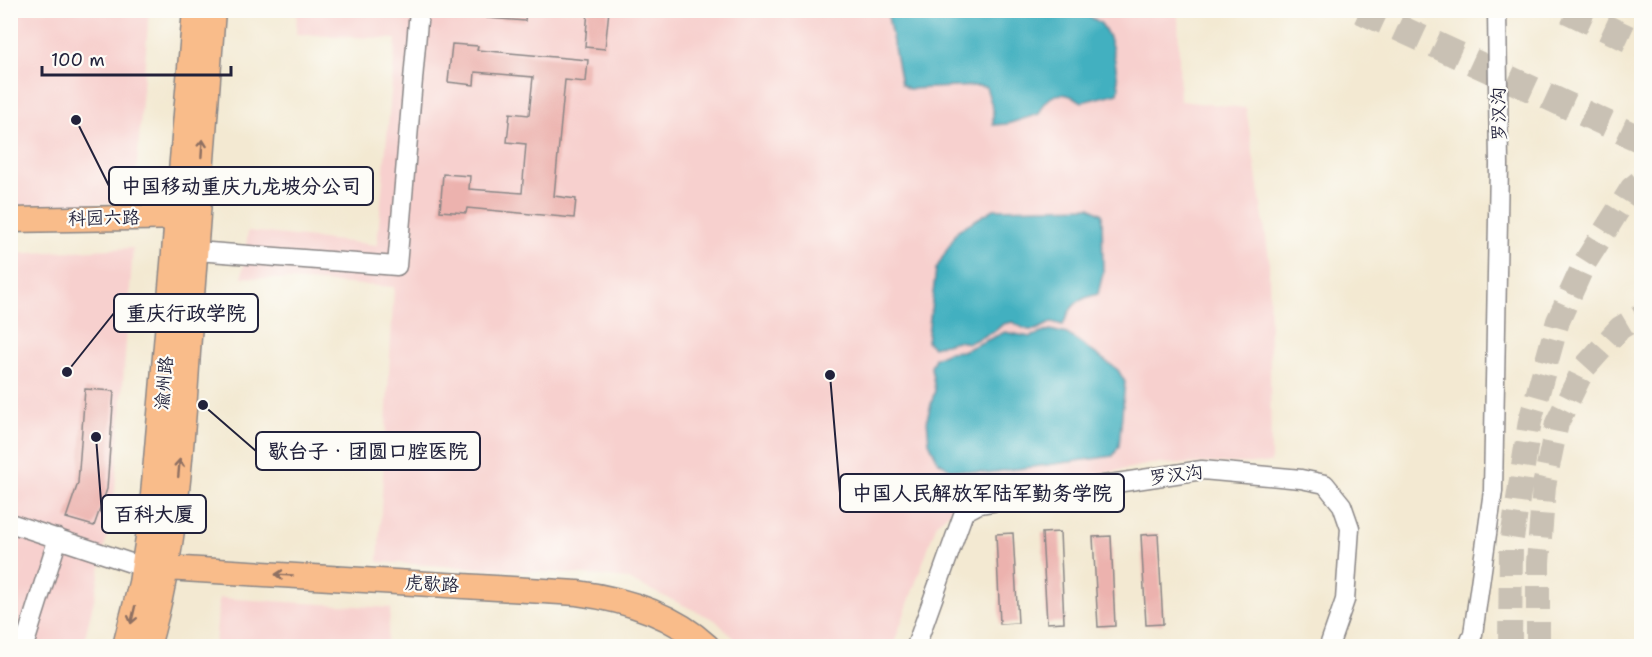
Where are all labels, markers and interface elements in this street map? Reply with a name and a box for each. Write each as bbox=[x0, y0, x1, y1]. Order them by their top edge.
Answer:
scale bar bbox=[42, 39, 231, 77]
text: 100 m bbox=[51, 48, 105, 72]
street label: 罗汉沟 bbox=[1487, 87, 1511, 141]
one-way arrow bbox=[197, 139, 208, 159]
callout: 中国移动重庆九龙坡分公司 bbox=[109, 167, 373, 205]
text: 中国移动重庆九龙坡分公司 bbox=[121, 173, 361, 199]
street label: 科园六路 bbox=[68, 205, 140, 231]
callout: 重庆行政学院 bbox=[114, 294, 258, 332]
text: 重庆行政学院 bbox=[126, 300, 246, 326]
street label: 渝州路 bbox=[150, 355, 178, 411]
callout: 歇台子‧团圆口腔医院 bbox=[256, 432, 480, 470]
text: 歇台子‧团圆口腔医院 bbox=[268, 438, 468, 464]
one-way arrow bbox=[174, 459, 185, 479]
street label: 罗汉沟 bbox=[1148, 460, 1204, 490]
callout: 中国人民解放军陆军勤务学院 bbox=[840, 474, 1124, 512]
text: 中国人民解放军陆军勤务学院 bbox=[852, 480, 1112, 506]
callout: 百科大厦 bbox=[102, 495, 206, 533]
text: 百科大厦 bbox=[114, 501, 194, 527]
one-way arrow bbox=[275, 569, 295, 580]
street label: 虎歇路 bbox=[404, 571, 460, 597]
one-way arrow bbox=[127, 605, 139, 624]

